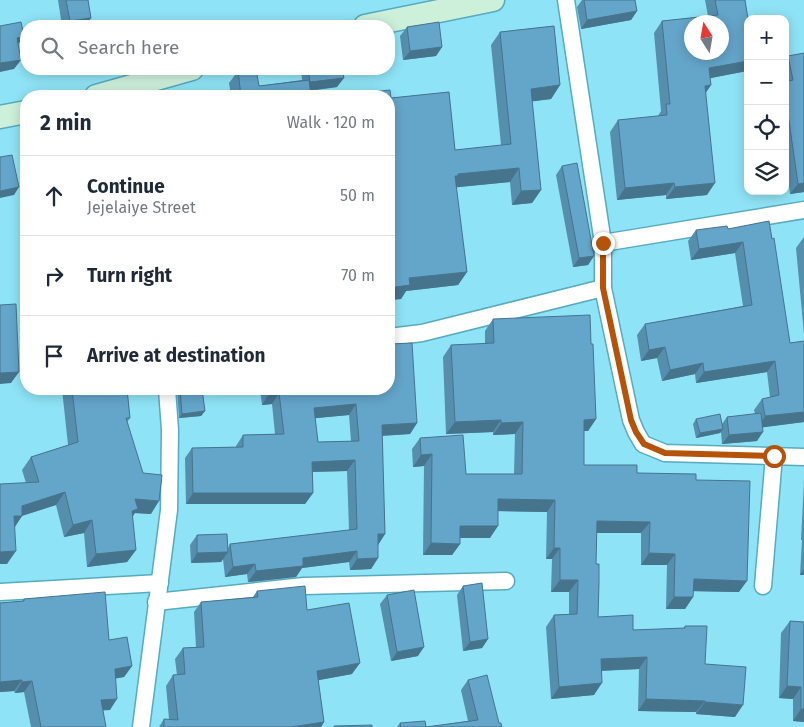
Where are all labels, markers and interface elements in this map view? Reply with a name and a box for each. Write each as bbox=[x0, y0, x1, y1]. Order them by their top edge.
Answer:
north arrow bbox=[684, 15, 729, 60]
map controls bbox=[744, 15, 789, 195]
button: + bbox=[744, 15, 789, 60]
search box bbox=[20, 20, 395, 75]
icon: search bbox=[38, 34, 66, 62]
text: Search here bbox=[78, 36, 179, 59]
button: − bbox=[744, 60, 789, 105]
button: locate bbox=[744, 105, 789, 150]
text: 2 min bbox=[40, 110, 92, 136]
text: Walk · 120 m bbox=[287, 113, 375, 132]
button: layers bbox=[744, 150, 789, 195]
text: Continue bbox=[87, 175, 165, 198]
icon: ahead bbox=[40, 182, 68, 210]
text: 50 m bbox=[340, 186, 375, 205]
text: Jejelaiye Street bbox=[87, 198, 196, 217]
route end bbox=[592, 232, 615, 255]
icon: right bbox=[40, 262, 68, 290]
text: Turn right bbox=[87, 264, 172, 287]
text: 70 m bbox=[341, 266, 375, 285]
icon: arrive bbox=[40, 342, 68, 370]
text: Arrive at destination bbox=[87, 344, 266, 367]
route start bbox=[763, 445, 786, 468]

